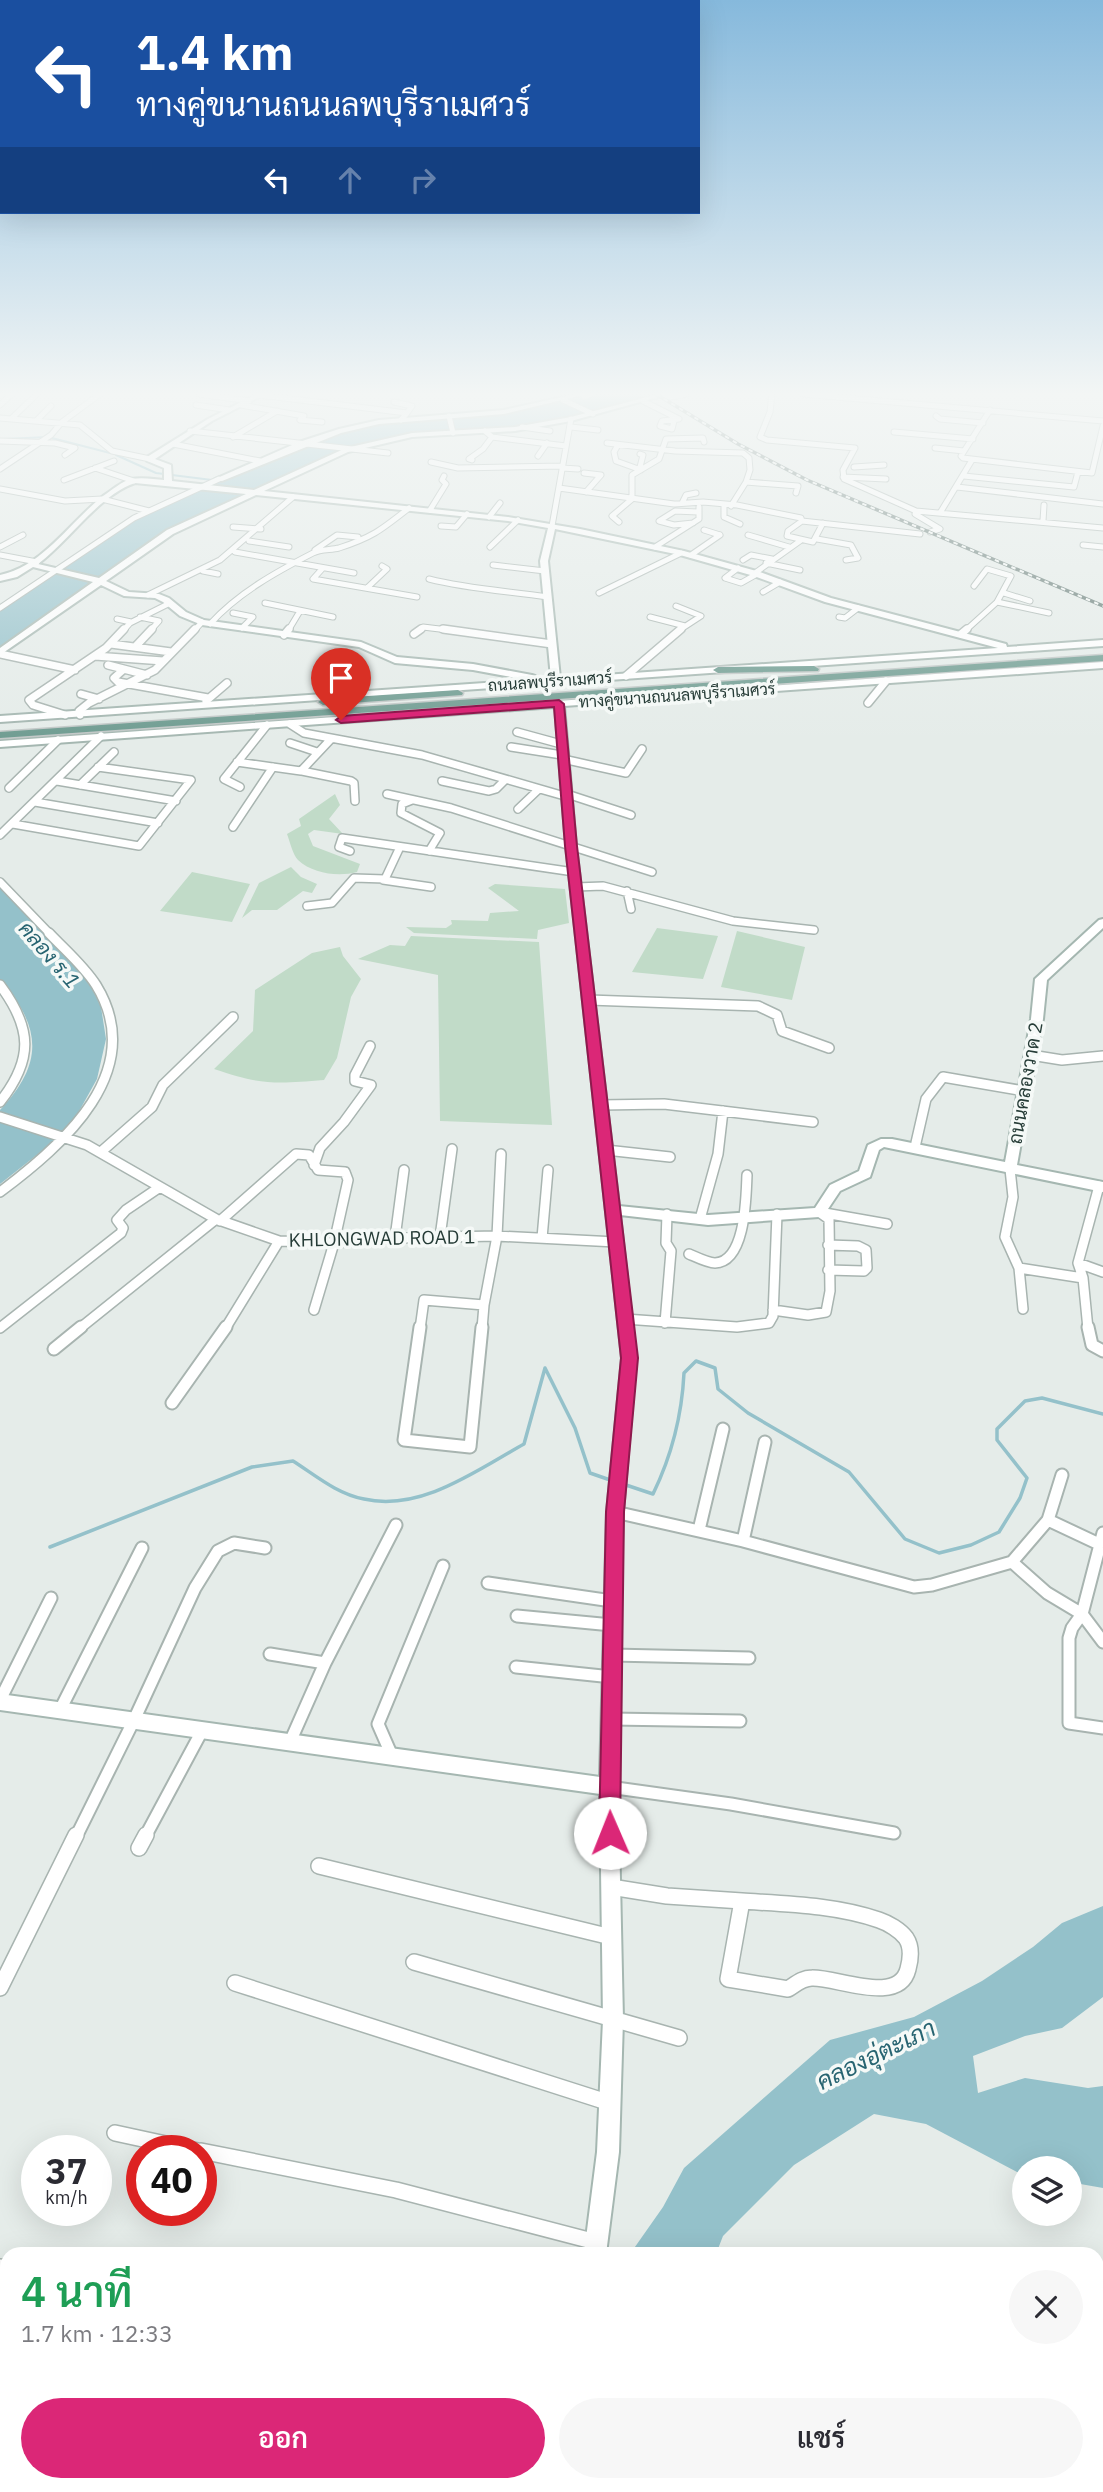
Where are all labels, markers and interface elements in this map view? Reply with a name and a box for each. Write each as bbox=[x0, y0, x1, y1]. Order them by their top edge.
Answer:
text: 1.4 km bbox=[136, 20, 294, 83]
icon: left bbox=[21, 28, 112, 119]
text: ทางคู่ขนานถนนลพบุรีราเมศวร์ bbox=[136, 83, 530, 125]
icon: left bbox=[258, 161, 296, 199]
icon: ahead bbox=[331, 161, 369, 199]
icon: right bbox=[404, 161, 442, 199]
pin bbox=[311, 648, 371, 720]
icon: arrive bbox=[322, 659, 360, 697]
street label: ถนนลพบุรีราเมศวร์ bbox=[487, 665, 613, 697]
street label: ทางคู่ขนานถนนลพบุรีราเมศวร์ bbox=[578, 676, 776, 714]
water label: คลอง ร.1 bbox=[13, 915, 87, 994]
street label: ถนนคลองวาด 2 bbox=[1002, 1020, 1048, 1146]
street label: KHLONGWAD ROAD 1 bbox=[288, 1224, 476, 1252]
position arrow bbox=[573, 1796, 647, 1870]
water label: คลองอุ่ตะเภา bbox=[811, 2012, 941, 2098]
speed limit sign: 40 bbox=[126, 2135, 217, 2226]
text: 37 bbox=[45, 2148, 88, 2194]
map controls bbox=[1012, 2156, 1082, 2226]
button: layers bbox=[1012, 2156, 1082, 2226]
text: km/h bbox=[45, 2186, 88, 2209]
text: 4 นาที bbox=[21, 2264, 133, 2319]
button: close bbox=[1009, 2270, 1083, 2344]
text: 1.7 km · 12:33 bbox=[21, 2318, 173, 2348]
button: ออก bbox=[21, 2398, 545, 2478]
button: แชร์ bbox=[559, 2398, 1083, 2478]

